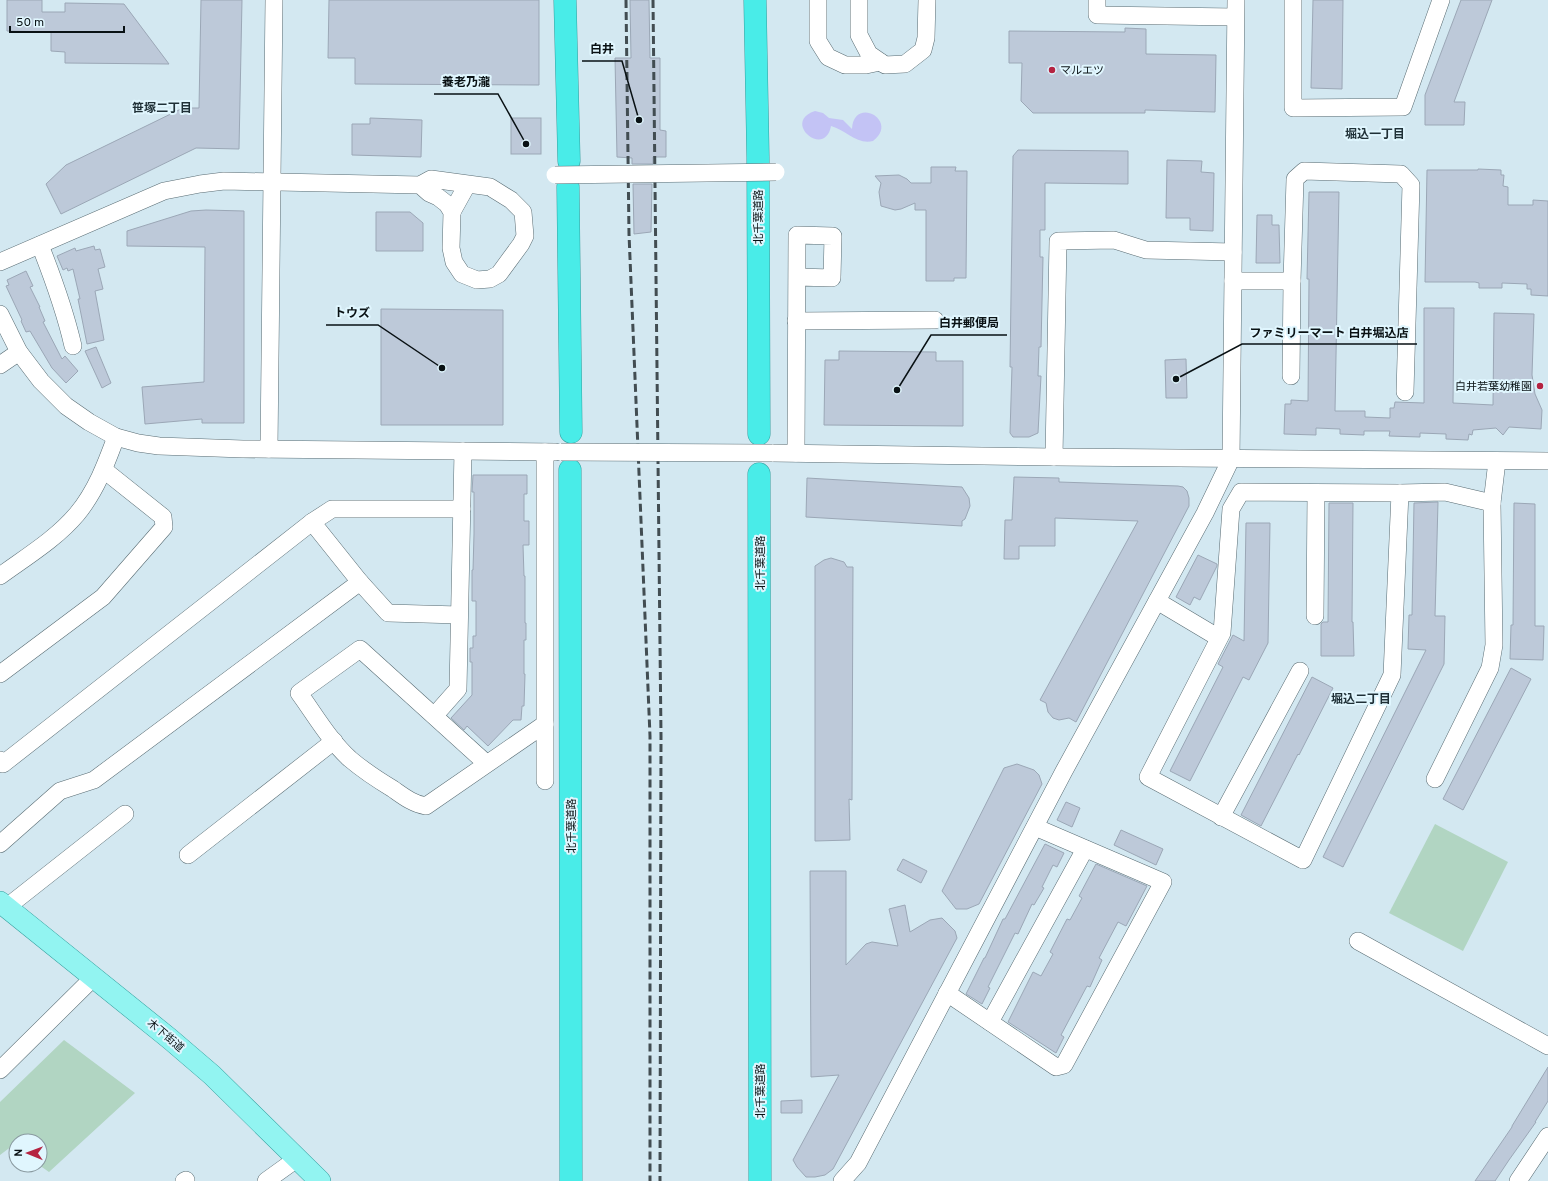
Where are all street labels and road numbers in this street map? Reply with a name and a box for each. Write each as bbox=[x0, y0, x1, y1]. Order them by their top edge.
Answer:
street label: 北千葉道路 bbox=[752, 190, 766, 245]
street label: 北千葉道路 bbox=[754, 536, 768, 591]
street label: 北千葉道路 bbox=[565, 799, 579, 854]
street label: 木下街道 bbox=[144, 1016, 187, 1055]
street label: 北千葉道路 bbox=[754, 1064, 768, 1119]

